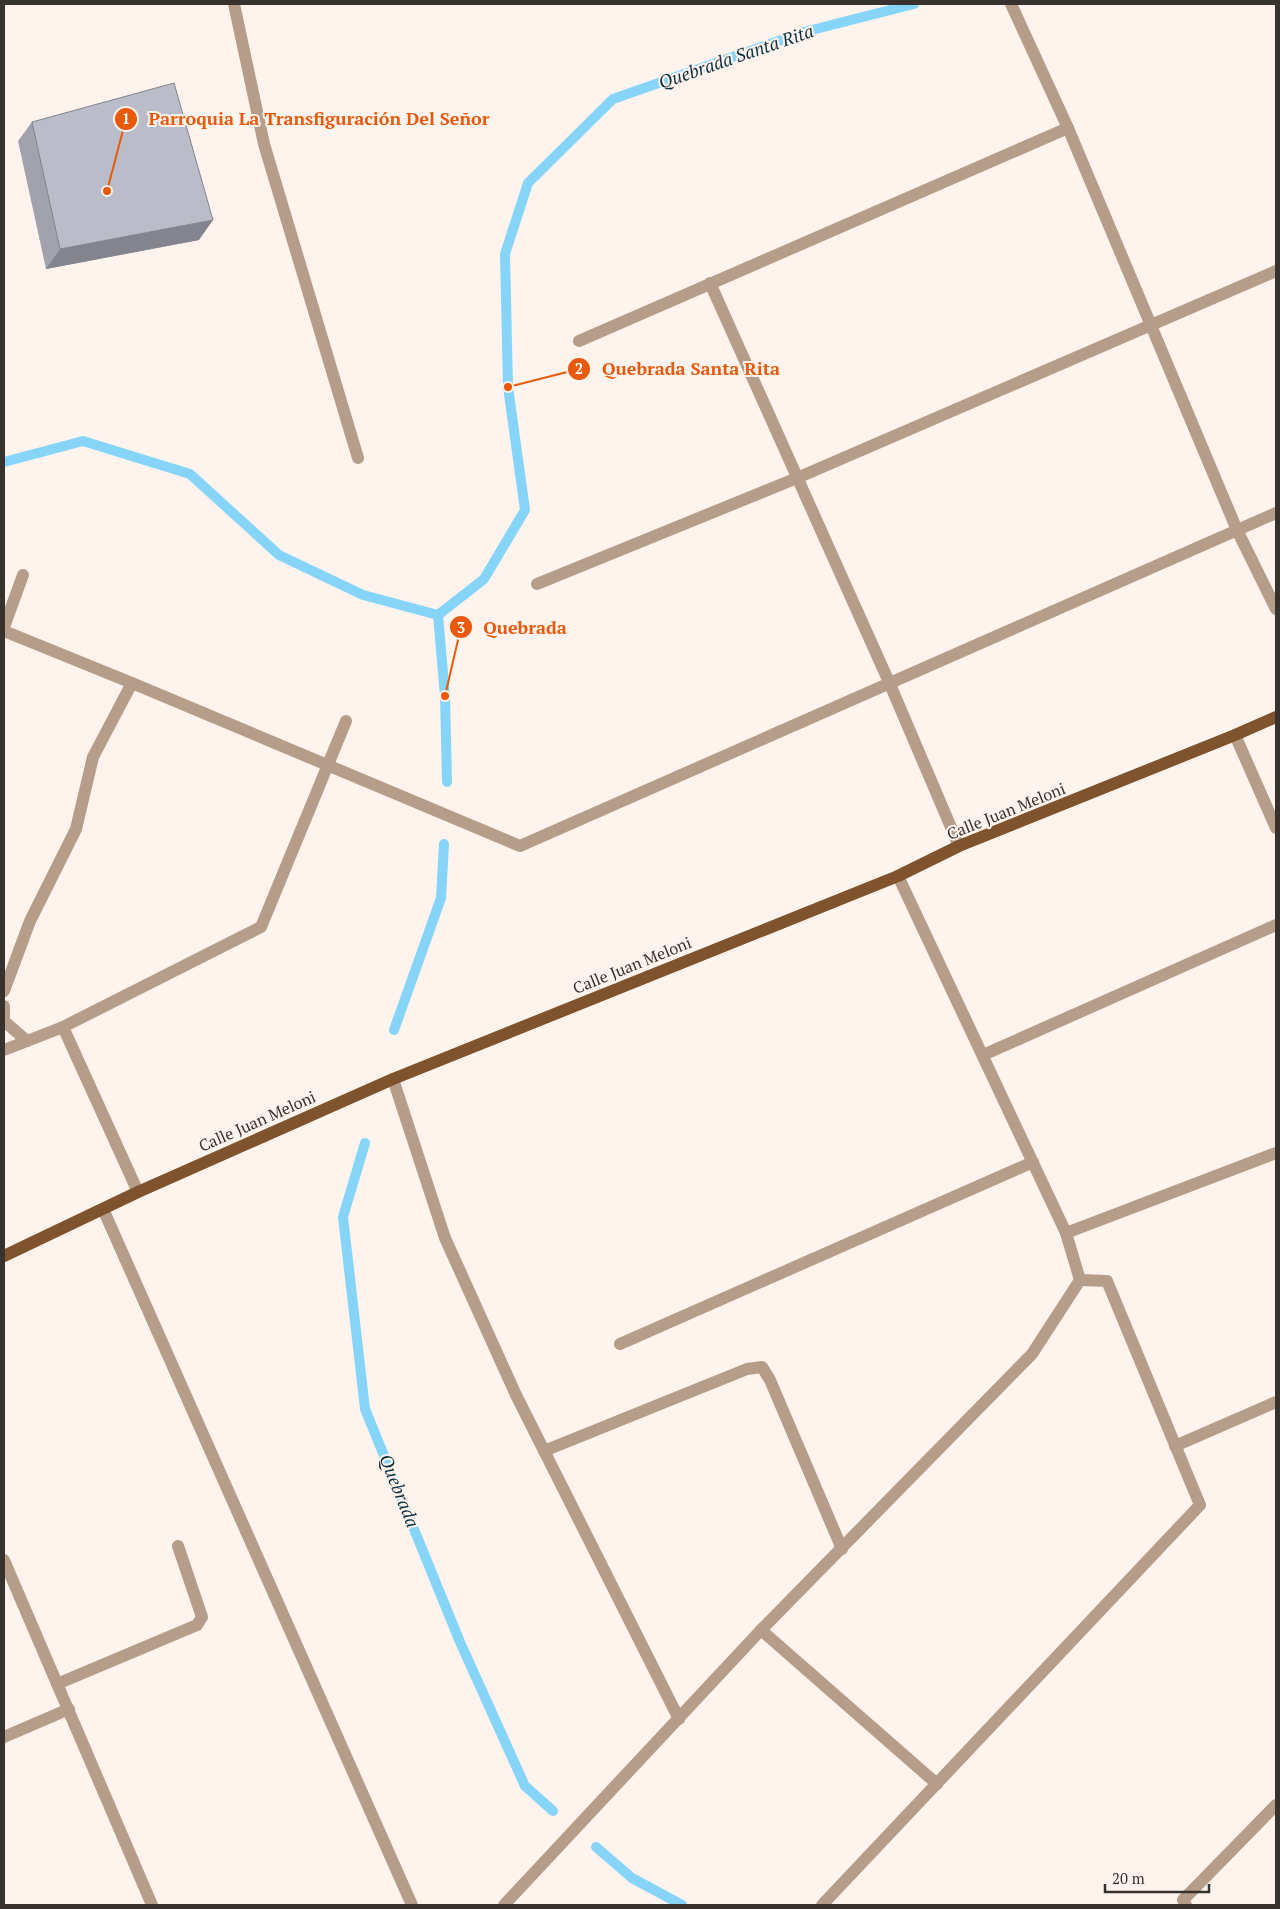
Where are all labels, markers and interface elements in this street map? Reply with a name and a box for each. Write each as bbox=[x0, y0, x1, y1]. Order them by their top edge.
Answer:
water label: Quebrada Santa Rita bbox=[655, 18, 816, 94]
callout: Parroquia La Transfiguración Del Señor bbox=[114, 103, 500, 136]
text: Parroquia La Transfiguración Del Señor bbox=[148, 106, 490, 130]
text: 1 bbox=[122, 108, 130, 128]
callout: Quebrada Santa Rita bbox=[567, 352, 790, 385]
text: Quebrada Santa Rita bbox=[602, 356, 780, 380]
text: 2 bbox=[575, 358, 583, 378]
callout: Quebrada bbox=[449, 611, 577, 644]
text: Quebrada bbox=[483, 615, 567, 639]
text: 3 bbox=[457, 617, 465, 637]
street label: Calle Juan Meloni bbox=[943, 777, 1069, 845]
street label: Calle Juan Meloni bbox=[569, 931, 695, 999]
street label: Calle Juan Meloni bbox=[195, 1085, 319, 1157]
water label: Quebrada bbox=[374, 1450, 425, 1531]
scale bar bbox=[1105, 1862, 1209, 1894]
text: 20 m bbox=[1112, 1868, 1145, 1888]

